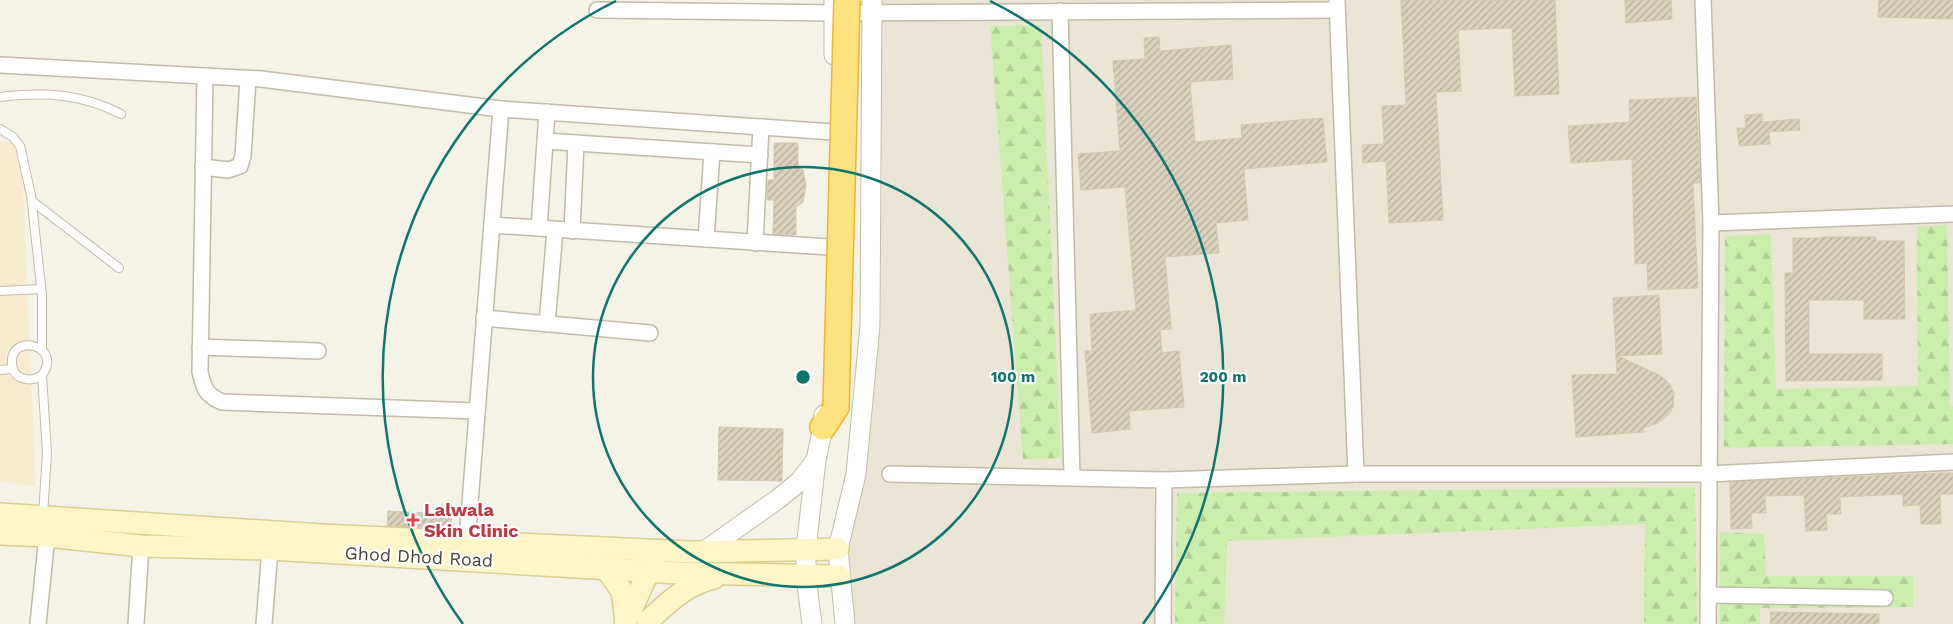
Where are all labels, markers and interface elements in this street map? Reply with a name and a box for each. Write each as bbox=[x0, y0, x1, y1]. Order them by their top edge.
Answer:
centre of rings bbox=[794, 368, 812, 386]
text: 100 m bbox=[991, 368, 1035, 386]
text: 200 m bbox=[1200, 368, 1246, 386]
place label: Lalwala Skin Clinic bbox=[424, 499, 518, 541]
marker: Lalwala Skin Clinic bbox=[406, 513, 420, 527]
street label: Ghod Dhod Road bbox=[344, 542, 494, 571]

